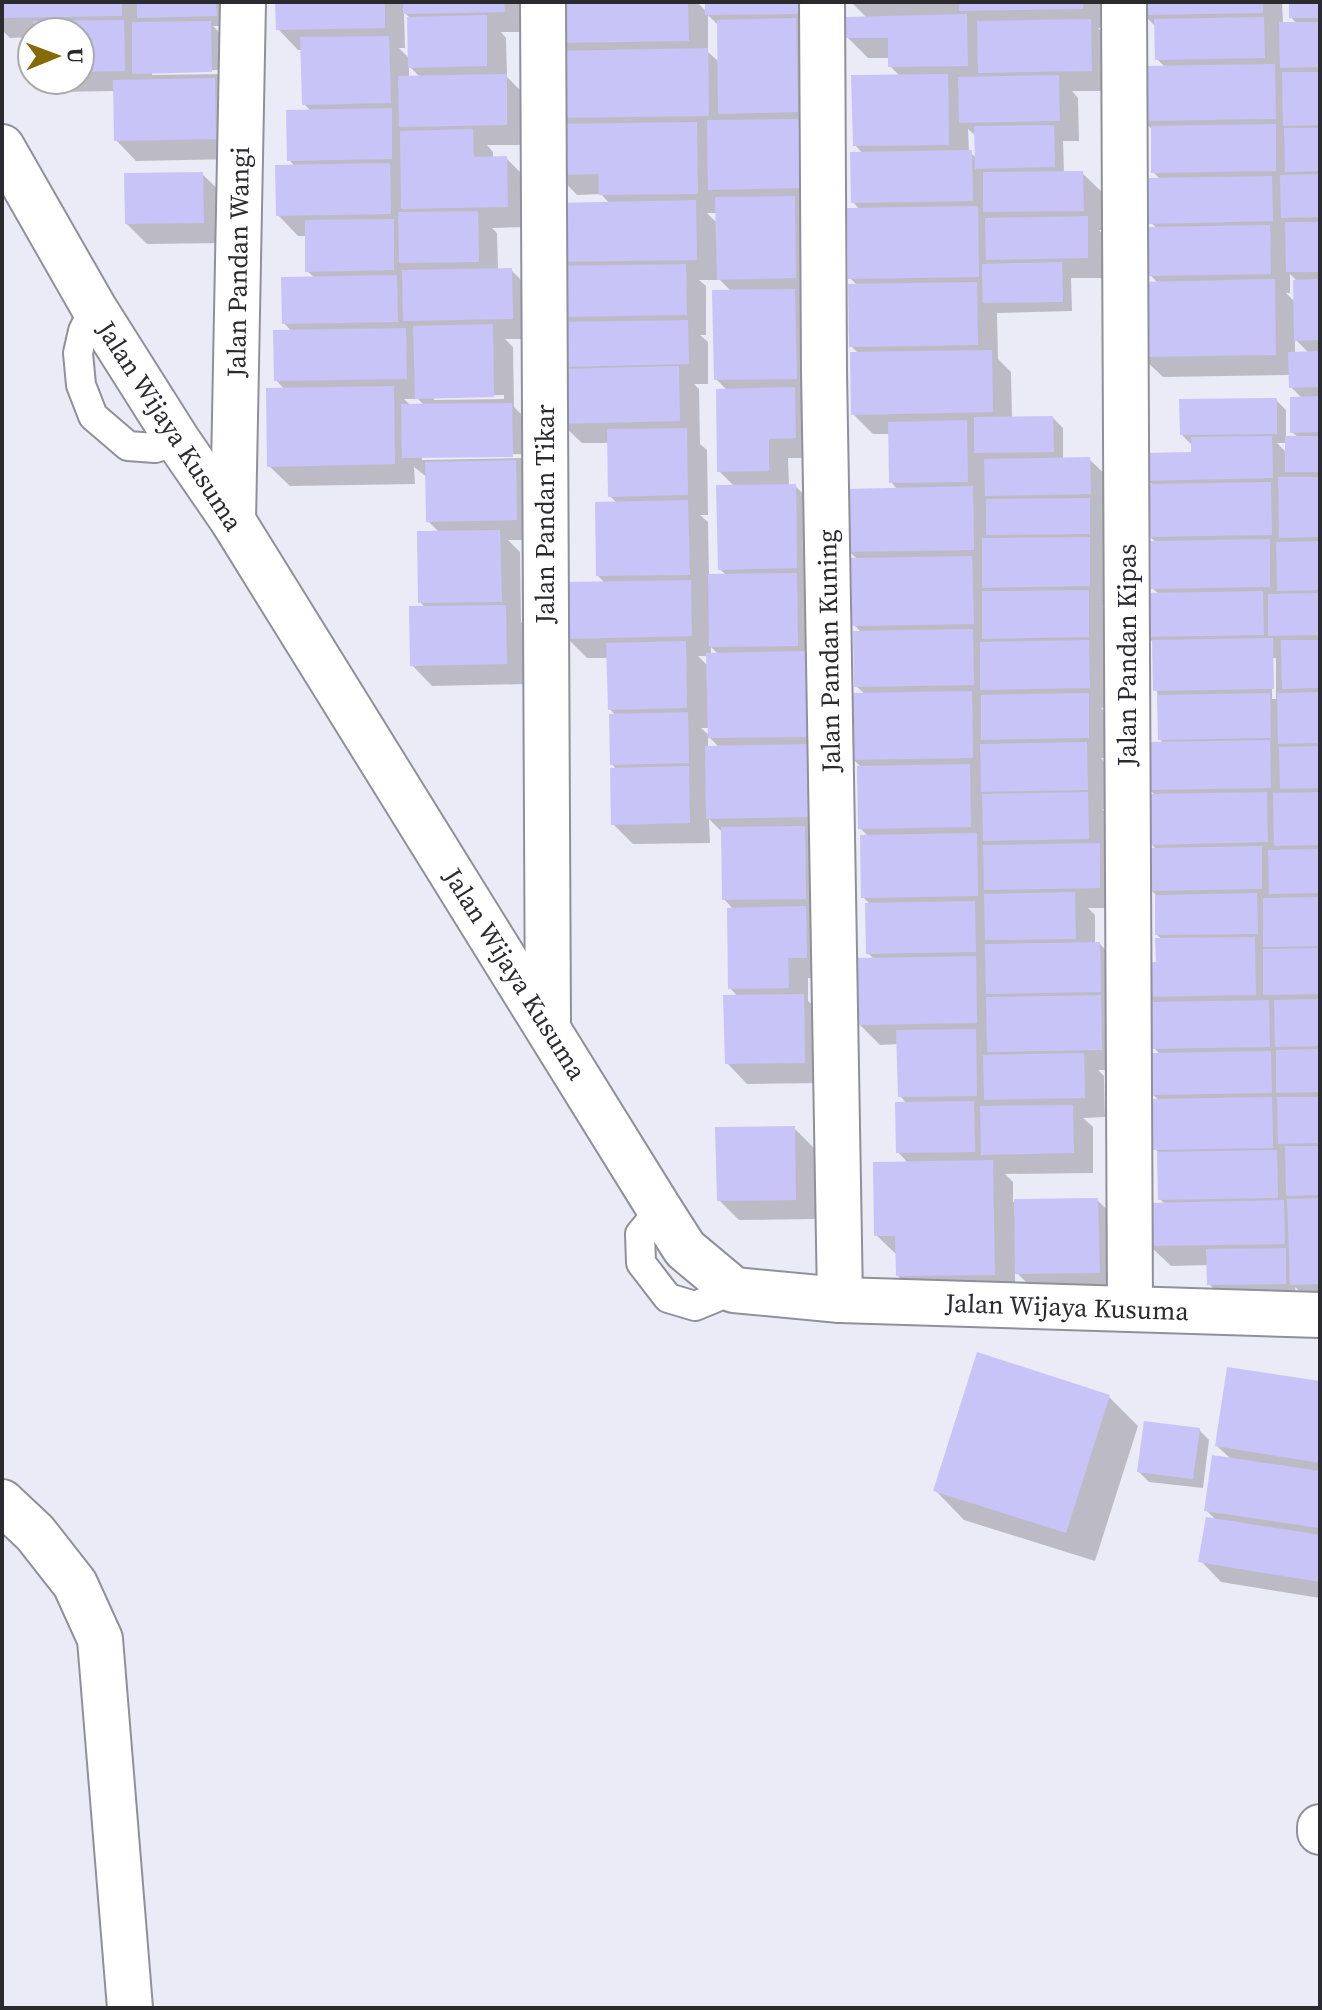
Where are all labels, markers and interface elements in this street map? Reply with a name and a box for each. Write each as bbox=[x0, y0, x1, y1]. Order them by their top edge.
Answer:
north arrow bbox=[16, 16, 96, 96]
text: U bbox=[61, 47, 91, 64]
street label: Jalan Pandan Wangi bbox=[218, 146, 258, 379]
street label: Jalan Wijaya Kusuma bbox=[88, 313, 252, 539]
street label: Jalan Pandan Tikar bbox=[527, 404, 563, 625]
street label: Jalan Pandan Kuning bbox=[809, 529, 849, 774]
street label: Jalan Pandan Kipas bbox=[1109, 544, 1145, 767]
street label: Jalan Wijaya Kusuma bbox=[435, 860, 595, 1087]
street label: Jalan Wijaya Kusuma bbox=[944, 1285, 1190, 1329]

